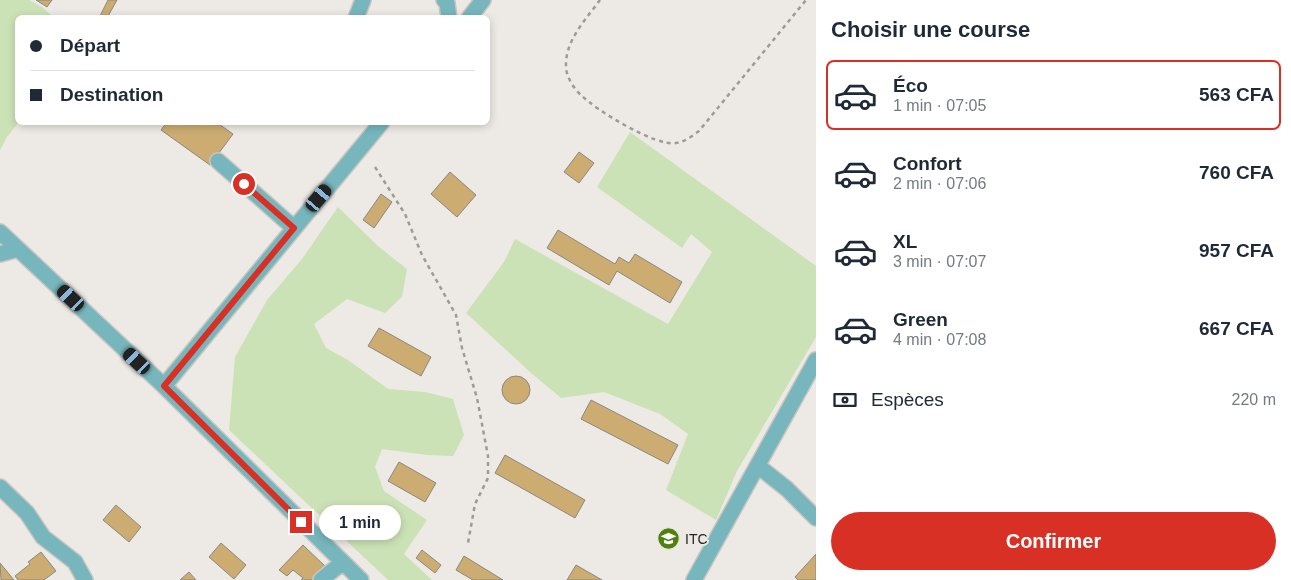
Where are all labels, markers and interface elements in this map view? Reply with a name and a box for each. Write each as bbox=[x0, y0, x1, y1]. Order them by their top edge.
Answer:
text: Choisir une course bbox=[831, 17, 1030, 42]
text: Départ bbox=[60, 35, 120, 56]
icon: car bbox=[833, 73, 878, 118]
text: Éco bbox=[893, 75, 928, 96]
text: Destination bbox=[60, 84, 163, 105]
text: 563 CFA bbox=[1199, 84, 1274, 105]
text: 1 min · 07:05 bbox=[893, 97, 986, 114]
icon: car bbox=[833, 151, 878, 196]
text: Confort bbox=[893, 153, 962, 174]
text: 760 CFA bbox=[1199, 162, 1274, 183]
route start bbox=[233, 173, 255, 195]
text: 2 min · 07:06 bbox=[893, 175, 986, 192]
car bbox=[303, 182, 334, 214]
icon: car bbox=[833, 229, 878, 274]
text: XL bbox=[893, 231, 917, 252]
text: 957 CFA bbox=[1199, 240, 1274, 261]
text: 3 min · 07:07 bbox=[893, 253, 986, 270]
car bbox=[54, 282, 87, 314]
icon: car bbox=[833, 307, 878, 352]
text: Green bbox=[893, 309, 948, 330]
text: 667 CFA bbox=[1199, 318, 1274, 339]
text: 4 min · 07:08 bbox=[893, 331, 986, 348]
car bbox=[120, 345, 153, 377]
icon: cash bbox=[831, 386, 859, 414]
text: Espèces bbox=[871, 389, 944, 410]
text: 220 m bbox=[1232, 391, 1276, 408]
callout: 1 min bbox=[318, 504, 401, 540]
route end bbox=[290, 511, 312, 533]
button: Confirmer bbox=[831, 512, 1276, 570]
text: 1 min bbox=[339, 514, 381, 531]
school or university icon: ITC bbox=[657, 527, 681, 551]
place label: ITC bbox=[685, 531, 708, 547]

